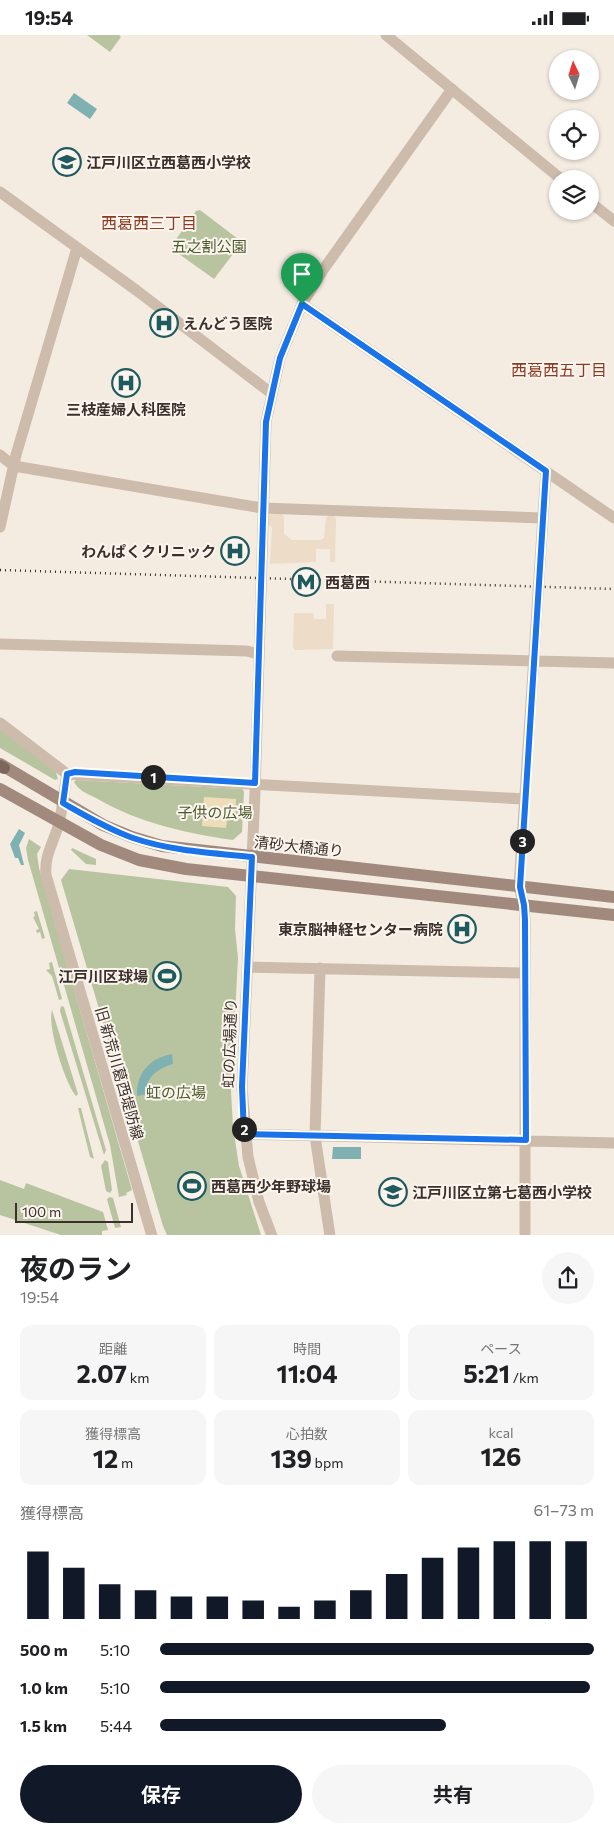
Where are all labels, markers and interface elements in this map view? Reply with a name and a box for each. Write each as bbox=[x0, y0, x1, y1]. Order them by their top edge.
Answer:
text: 19:54 bbox=[25, 6, 73, 29]
north arrow bbox=[549, 50, 599, 100]
map controls bbox=[549, 50, 599, 220]
button: locate bbox=[549, 110, 599, 160]
school or university icon: 江戸川区立西葛西小学校 bbox=[52, 147, 82, 177]
place label: 江戸川区立西葛西小学校 bbox=[86, 153, 251, 171]
button: layers bbox=[549, 170, 599, 220]
district label: 西葛西三丁目 bbox=[101, 213, 197, 232]
park label: 五之割公園 bbox=[171, 237, 247, 255]
pin bbox=[281, 253, 323, 304]
icon: arrive bbox=[288, 260, 316, 288]
hospital icon: えんどう医院 bbox=[149, 308, 179, 338]
place label: えんどう医院 bbox=[183, 314, 273, 332]
district label: 西葛西五丁目 bbox=[511, 360, 607, 379]
hospital icon: 三枝産婦人科医院 bbox=[111, 368, 141, 398]
place label: 三枝産婦人科医院 bbox=[66, 400, 186, 418]
hospital icon: わんぱくクリニック bbox=[220, 536, 250, 566]
place label: わんぱくクリニック bbox=[81, 542, 216, 560]
metro station icon: 西葛西 bbox=[291, 567, 321, 597]
place label: 西葛西 bbox=[325, 573, 370, 591]
pin: 1 bbox=[140, 765, 166, 789]
text: 1 bbox=[150, 769, 157, 786]
park label: 子供の広場 bbox=[177, 803, 253, 821]
pin: 3 bbox=[510, 829, 534, 853]
street label: 清砂大橋通り bbox=[253, 832, 345, 860]
text: 3 bbox=[518, 833, 527, 850]
hospital icon: 東京脳神経センター病院 bbox=[447, 914, 477, 944]
place label: 東京脳神経センター病院 bbox=[278, 920, 443, 938]
sports icon: 江戸川区球場 bbox=[152, 961, 182, 991]
place label: 江戸川区球場 bbox=[58, 967, 148, 985]
street label: 虹の広場通り bbox=[218, 998, 240, 1088]
street label: 旧 新荒川葛西堤防線 bbox=[92, 1004, 148, 1142]
park label: 虹の広場 bbox=[146, 1083, 206, 1101]
pin: 2 bbox=[232, 1117, 256, 1141]
text: 2 bbox=[241, 1121, 248, 1138]
sports icon: 西葛西少年野球場 bbox=[177, 1171, 207, 1201]
place label: 西葛西少年野球場 bbox=[211, 1177, 331, 1195]
school or university icon: 江戸川区立第七葛西小学校 bbox=[378, 1177, 408, 1207]
place label: 江戸川区立第七葛西小学校 bbox=[412, 1183, 592, 1201]
scale bar bbox=[15, 1201, 132, 1224]
text: 100 m bbox=[22, 1203, 61, 1220]
text: 夜のラン bbox=[20, 1251, 132, 1285]
button: share bbox=[542, 1252, 594, 1304]
text: 19:54 bbox=[20, 1287, 59, 1306]
text: 距離 bbox=[99, 1340, 127, 1357]
text: 時間 bbox=[293, 1340, 321, 1357]
text: ペース bbox=[480, 1340, 522, 1357]
text: 2.07 bbox=[76, 1358, 127, 1388]
text: 11:04 bbox=[276, 1358, 338, 1388]
text: 5:21 bbox=[463, 1358, 510, 1388]
text: km bbox=[127, 1369, 150, 1386]
text: /km bbox=[510, 1369, 539, 1386]
text: kcal bbox=[488, 1424, 514, 1441]
text: 獲得標高 bbox=[85, 1425, 141, 1442]
text: 心拍数 bbox=[286, 1425, 328, 1442]
text: 126 bbox=[481, 1441, 521, 1471]
text: 12 bbox=[93, 1443, 118, 1473]
text: 139 bbox=[271, 1443, 312, 1473]
text: m bbox=[118, 1454, 133, 1471]
text: bpm bbox=[312, 1454, 343, 1471]
text: 61–73 m bbox=[533, 1500, 594, 1519]
text: 獲得標高 bbox=[20, 1503, 84, 1522]
text: 500 m bbox=[20, 1640, 68, 1659]
text: 5:10 bbox=[100, 1640, 130, 1659]
text: 1.0 km bbox=[20, 1678, 68, 1697]
text: 5:10 bbox=[100, 1678, 130, 1697]
text: 1.5 km bbox=[20, 1716, 67, 1735]
text: 5:44 bbox=[100, 1716, 132, 1735]
button: 保存 bbox=[20, 1765, 302, 1823]
button: 共有 bbox=[312, 1765, 594, 1823]

